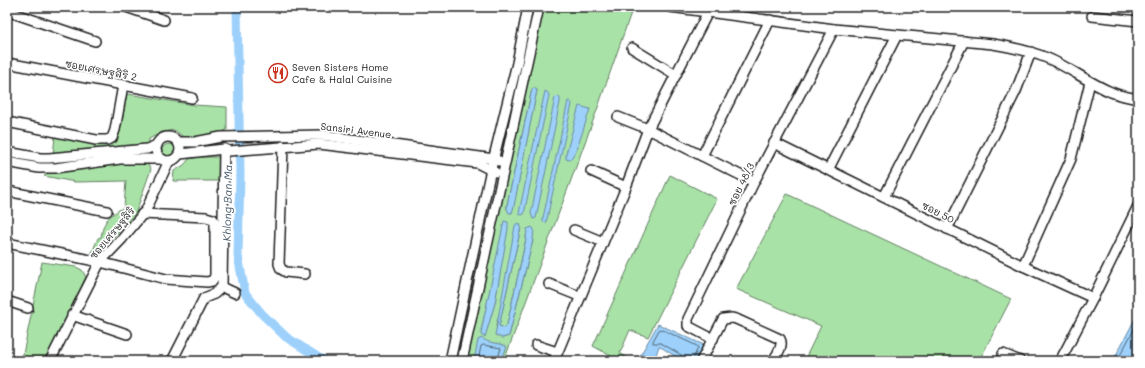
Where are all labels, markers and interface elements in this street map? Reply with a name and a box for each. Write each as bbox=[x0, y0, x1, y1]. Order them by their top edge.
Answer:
street label: ซอยเศรษฐสิริ 2 bbox=[64, 56, 138, 84]
place label: Seven Sisters Home Cafe & Halal Cuisine bbox=[292, 60, 392, 86]
restaurant icon: Seven Sisters Home Cafe & Halal Cuisine bbox=[267, 62, 289, 84]
street label: Sansiri Avenue bbox=[320, 119, 392, 141]
street label: ซอย 48/3 bbox=[725, 160, 757, 208]
water label: Khlong Ban Ma bbox=[219, 164, 235, 242]
street label: ซอย 50 bbox=[919, 198, 957, 226]
street label: ซอยเศรษฐสิริ bbox=[86, 204, 138, 262]

